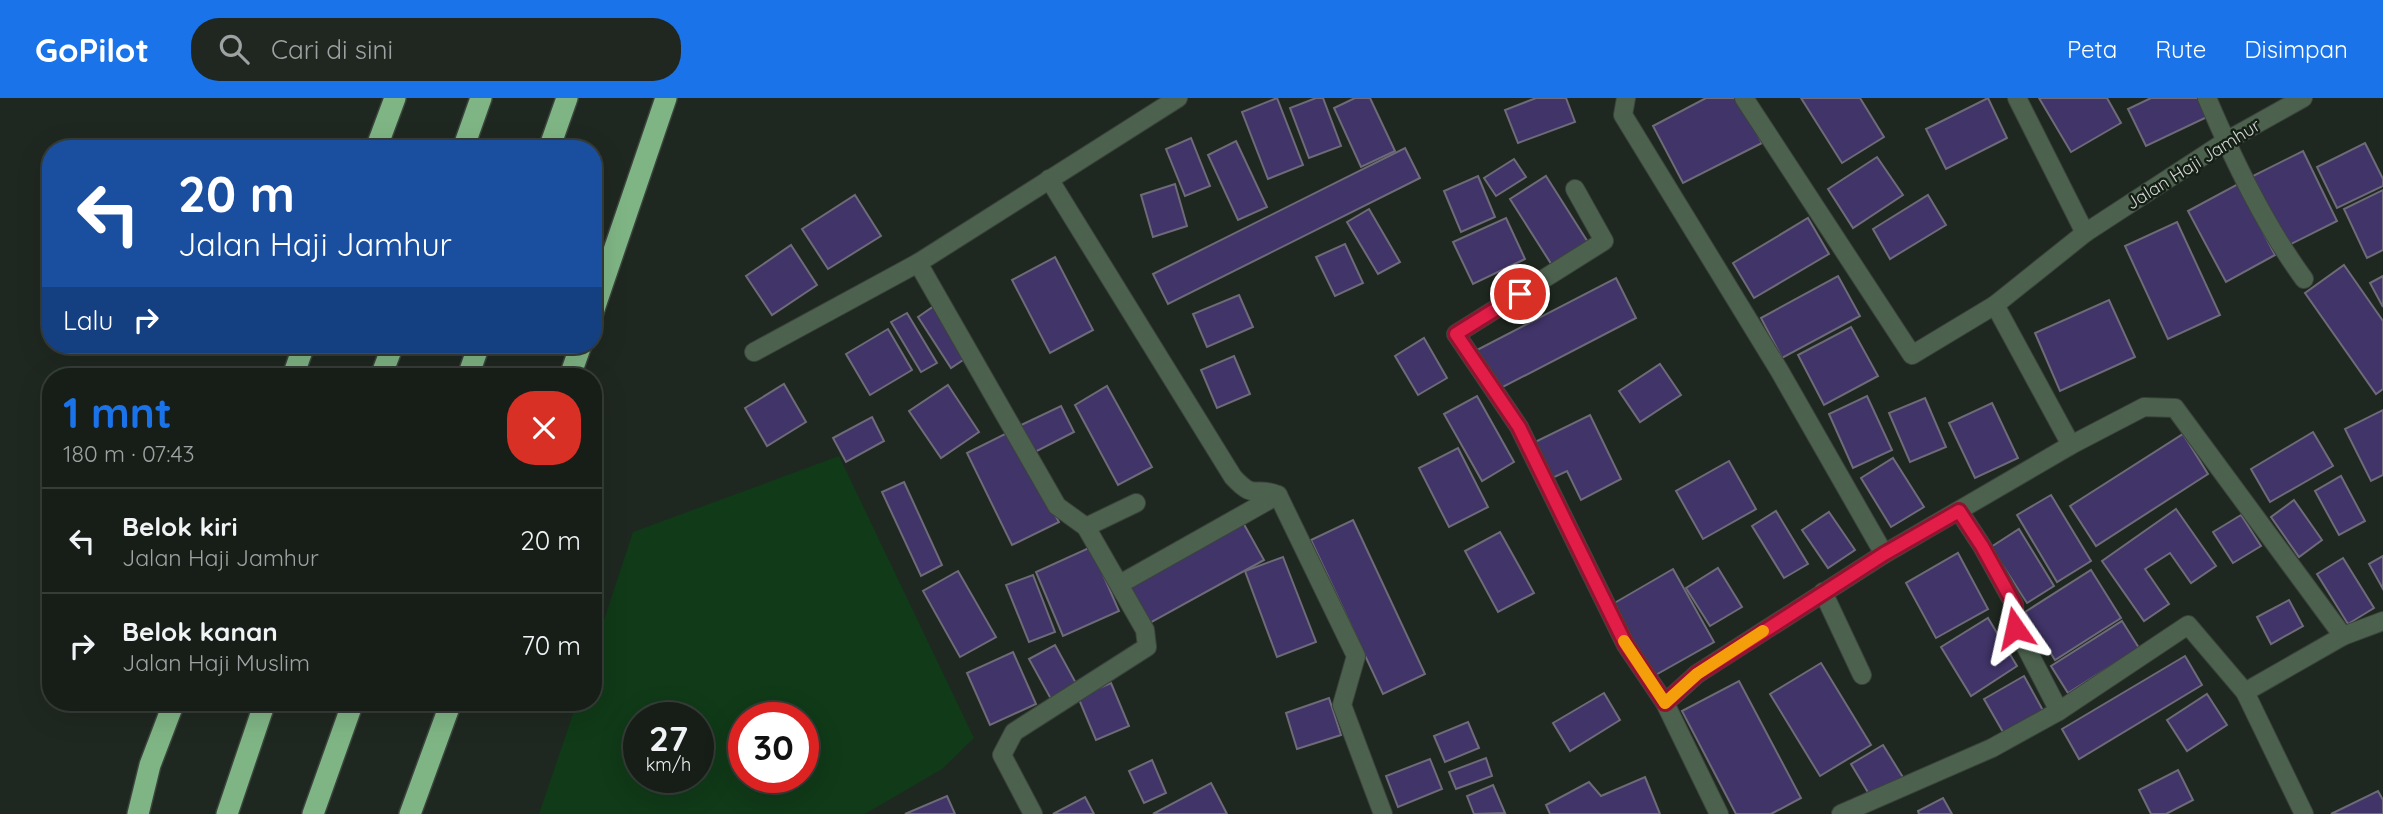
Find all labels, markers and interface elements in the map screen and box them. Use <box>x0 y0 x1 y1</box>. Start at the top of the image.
search box <box>191 18 681 81</box>
text: GoPilot <box>35 29 149 70</box>
icon: search <box>215 30 253 68</box>
text: Cari di sini <box>271 33 393 66</box>
text: Peta <box>2067 34 2117 64</box>
text: Rute <box>2155 34 2206 64</box>
text: Disimpan <box>2244 34 2348 64</box>
street label: Jalan Haji Jamhur <box>2122 113 2264 215</box>
text: 20 m <box>178 163 295 224</box>
icon: left <box>63 168 154 259</box>
text: Jalan Haji Jamhur <box>178 224 452 264</box>
pin <box>1490 264 1550 324</box>
icon: arrive <box>1501 275 1539 313</box>
icon: right <box>127 301 165 339</box>
text: Lalu <box>63 304 113 337</box>
text: 1 mnt <box>63 386 172 439</box>
button: close <box>507 391 581 465</box>
text: 180 m · 07:43 <box>63 439 195 468</box>
text: Belok kiri <box>122 510 238 543</box>
icon: left <box>63 522 101 560</box>
text: 20 m <box>520 524 581 557</box>
text: Jalan Haji Jamhur <box>122 543 319 572</box>
position arrow <box>1978 591 2052 665</box>
text: Belok kanan <box>122 615 278 648</box>
icon: right <box>63 627 101 665</box>
text: 70 m <box>521 629 581 662</box>
text: Jalan Haji Muslim <box>122 648 310 677</box>
speed limit sign: 30 <box>728 702 819 793</box>
text: 27 <box>649 716 688 760</box>
text: km/h <box>646 753 691 776</box>

